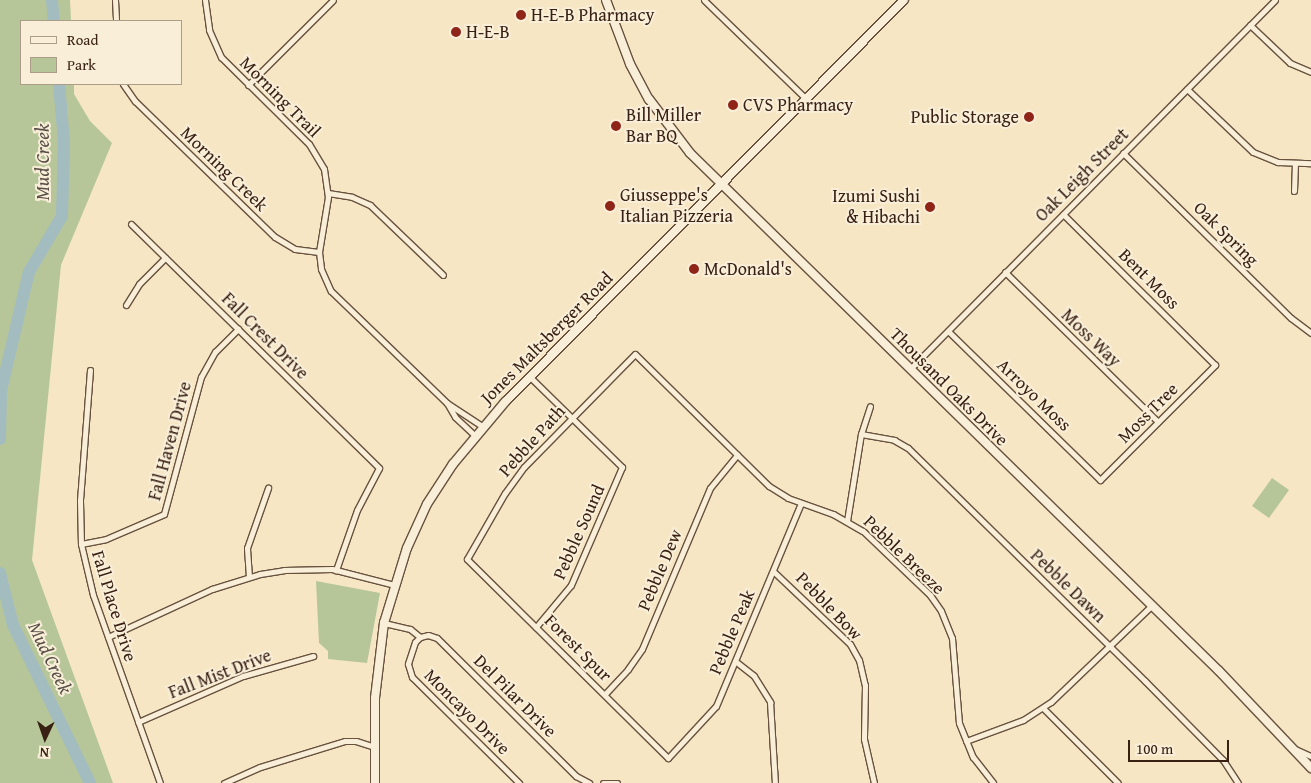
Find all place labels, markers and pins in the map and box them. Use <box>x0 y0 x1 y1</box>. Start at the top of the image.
place label: H-E-B Pharmacy <box>531 4 654 26</box>
marker: H-E-B Pharmacy <box>515 9 527 21</box>
place label: H-E-B <box>466 21 510 43</box>
marker: H-E-B <box>450 26 462 38</box>
place label: CVS Pharmacy <box>743 94 853 116</box>
marker: CVS Pharmacy <box>727 99 739 111</box>
place label: Bill Miller Bar BQ <box>626 105 701 148</box>
place label: Public Storage <box>911 106 1019 128</box>
marker: Public Storage <box>1023 111 1035 123</box>
marker: Bill Miller Bar BQ <box>610 120 622 132</box>
place label: Giusseppe's Italian Pizzeria <box>620 185 733 228</box>
place label: Izumi Sushi & Hibachi <box>832 186 920 228</box>
marker: Giusseppe's Italian Pizzeria <box>604 200 616 212</box>
marker: Izumi Sushi & Hibachi <box>924 201 936 213</box>
place label: McDonald's <box>704 258 792 280</box>
marker: McDonald's <box>688 263 700 275</box>

